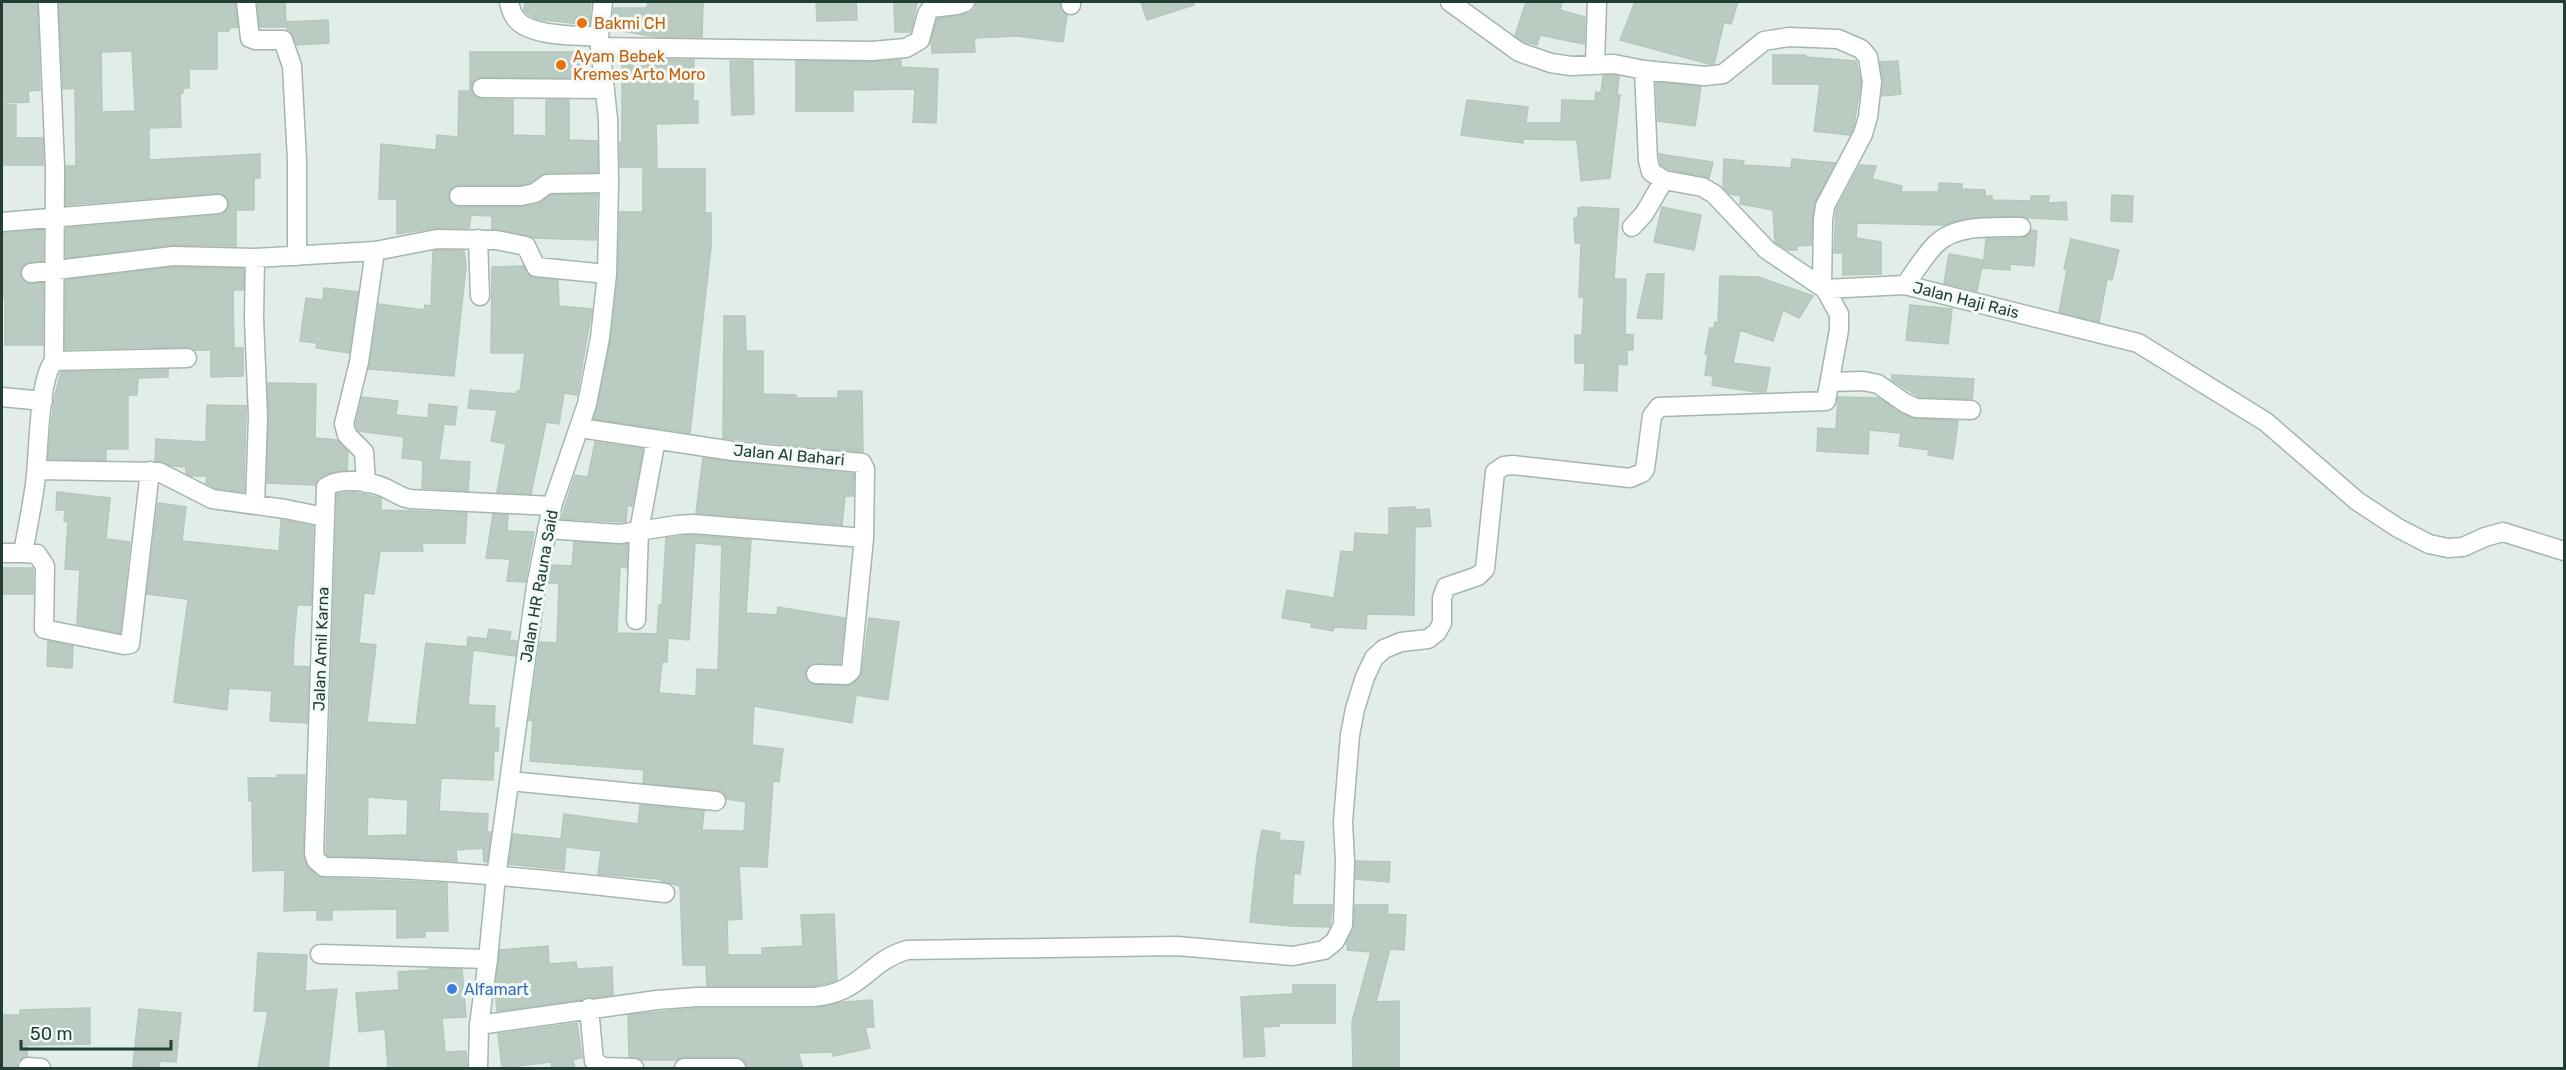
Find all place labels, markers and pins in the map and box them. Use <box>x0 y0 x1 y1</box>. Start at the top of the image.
place label: Bakmi CH <box>594 14 666 33</box>
marker: Bakmi CH <box>575 16 589 30</box>
place label: Ayam Bebek Kremes Arto Moro <box>573 47 706 84</box>
marker: Ayam Bebek Kremes Arto Moro <box>554 58 568 72</box>
place label: Alfamart <box>464 980 529 999</box>
marker: Alfamart <box>445 982 459 996</box>

